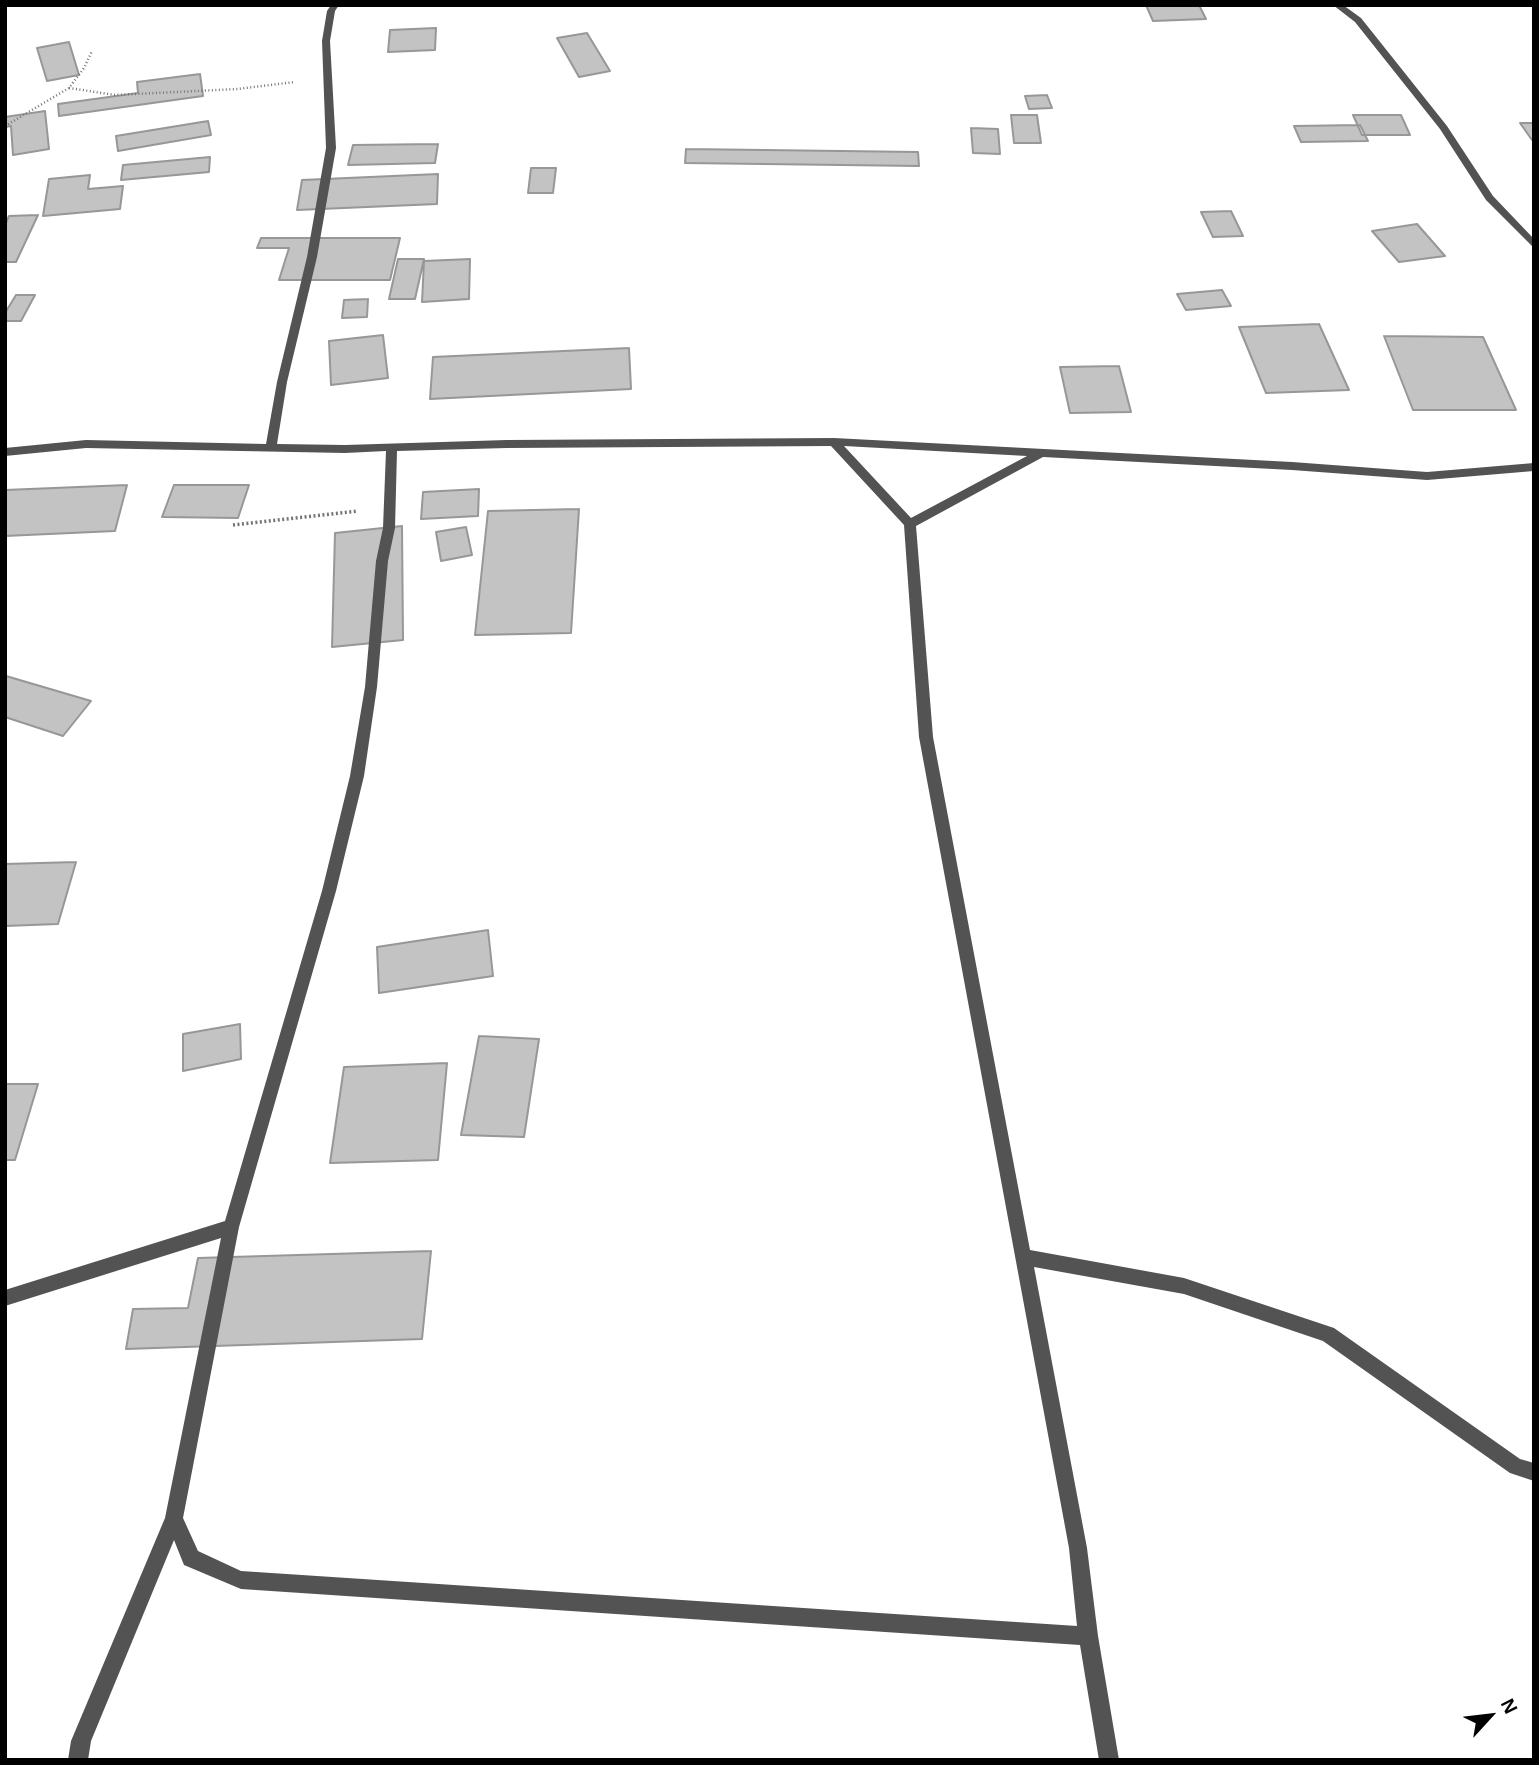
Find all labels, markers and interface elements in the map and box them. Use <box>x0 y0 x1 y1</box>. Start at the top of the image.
north arrow <box>1455 1681 1525 1751</box>
text: N <box>1497 1695 1522 1717</box>

